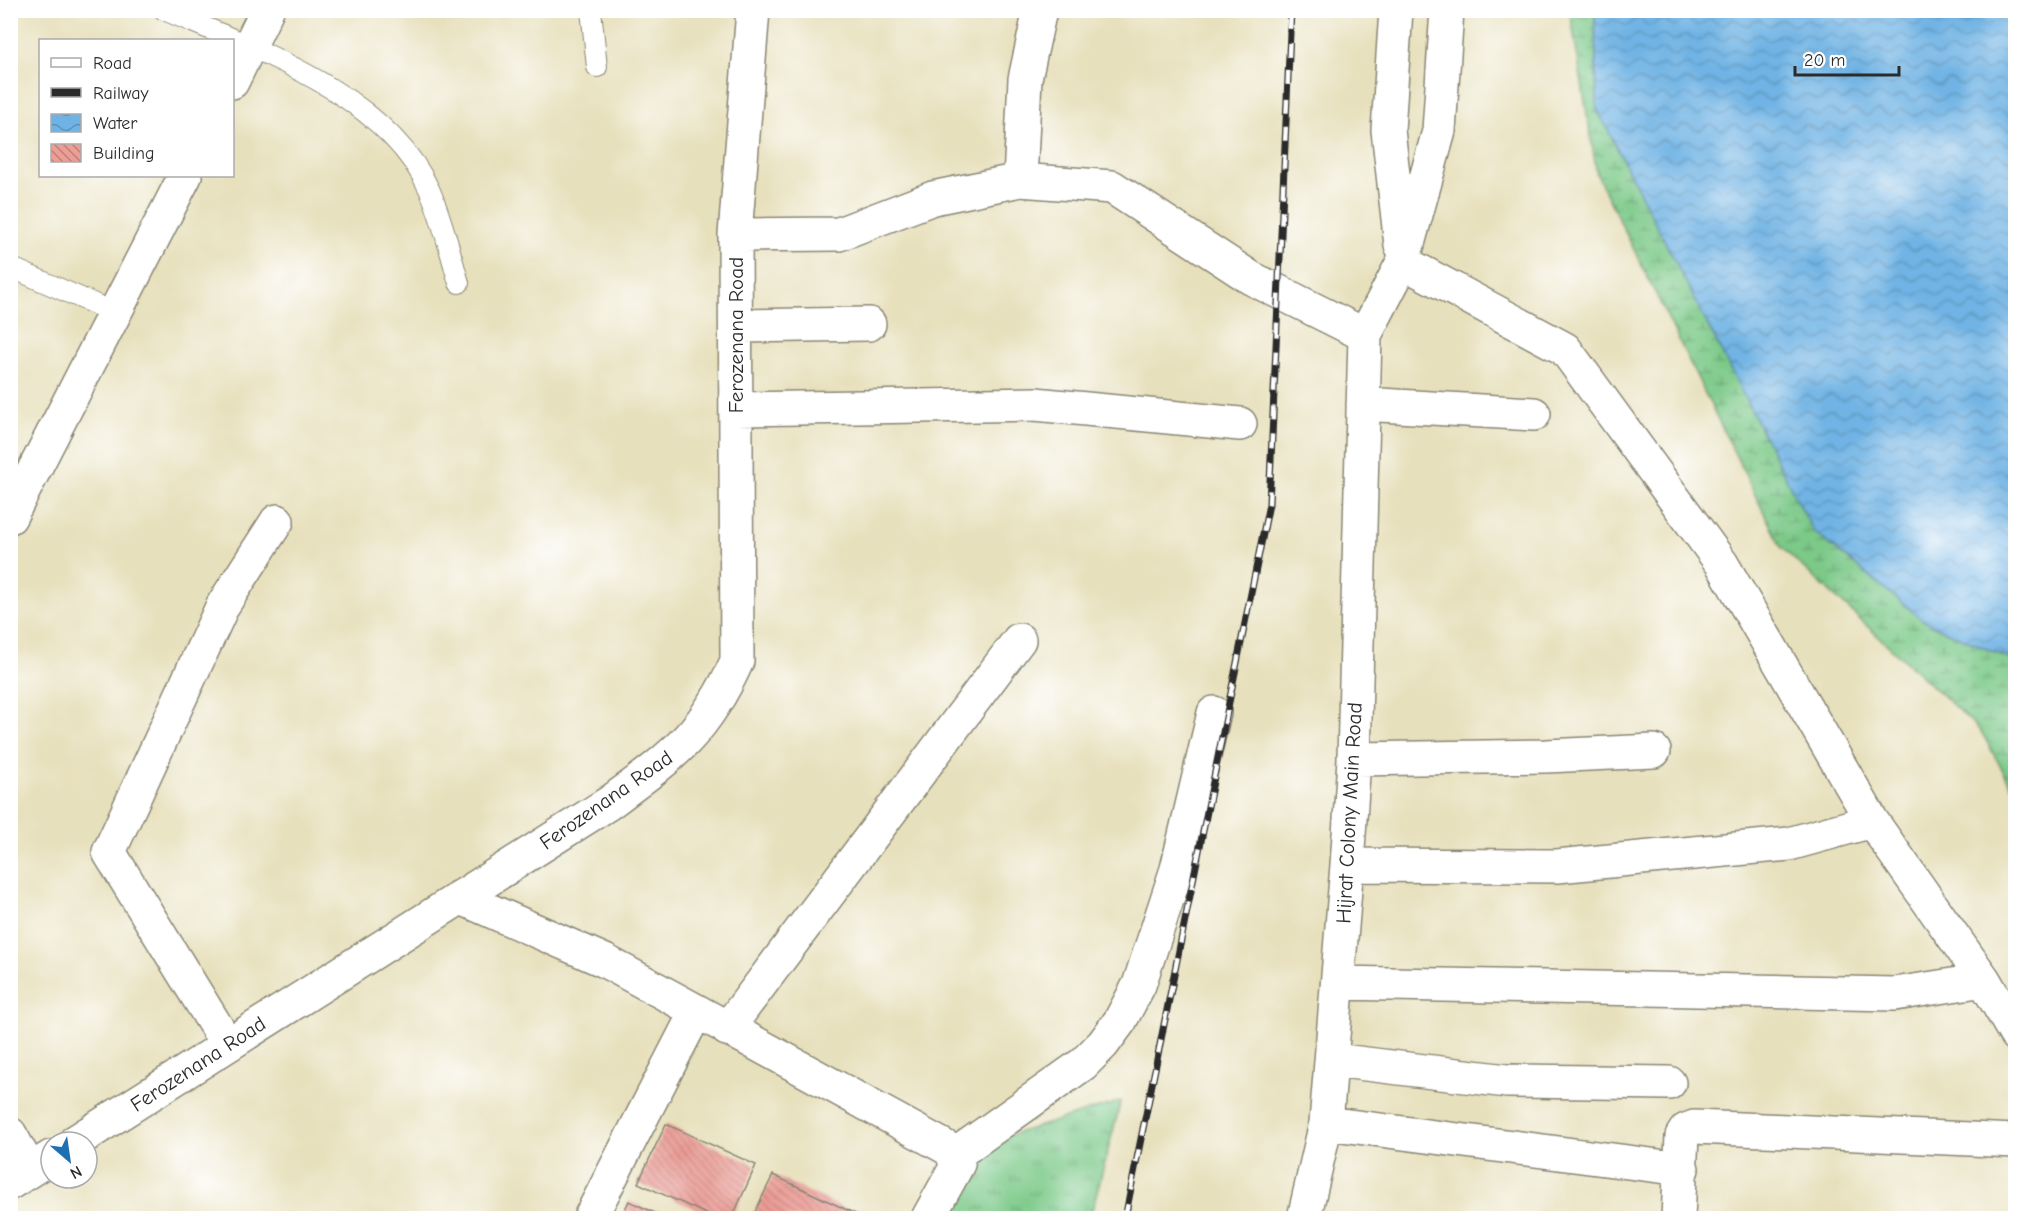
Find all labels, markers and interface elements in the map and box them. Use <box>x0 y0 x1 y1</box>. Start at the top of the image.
legend <box>39 39 234 177</box>
scale bar <box>1795 39 1898 77</box>
text: 20 m <box>1804 50 1845 71</box>
text: Road <box>93 53 132 74</box>
text: Railway <box>93 83 150 104</box>
text: Water <box>93 113 138 134</box>
text: Building <box>93 143 155 164</box>
street label: Ferozenana Road <box>724 257 748 413</box>
street label: Hijrat Colony Main Road <box>1331 702 1367 924</box>
street label: Ferozenana Road <box>535 745 677 855</box>
street label: Ferozenana Road <box>126 1011 270 1117</box>
north arrow <box>39 1130 99 1190</box>
text: N <box>67 1162 85 1183</box>

